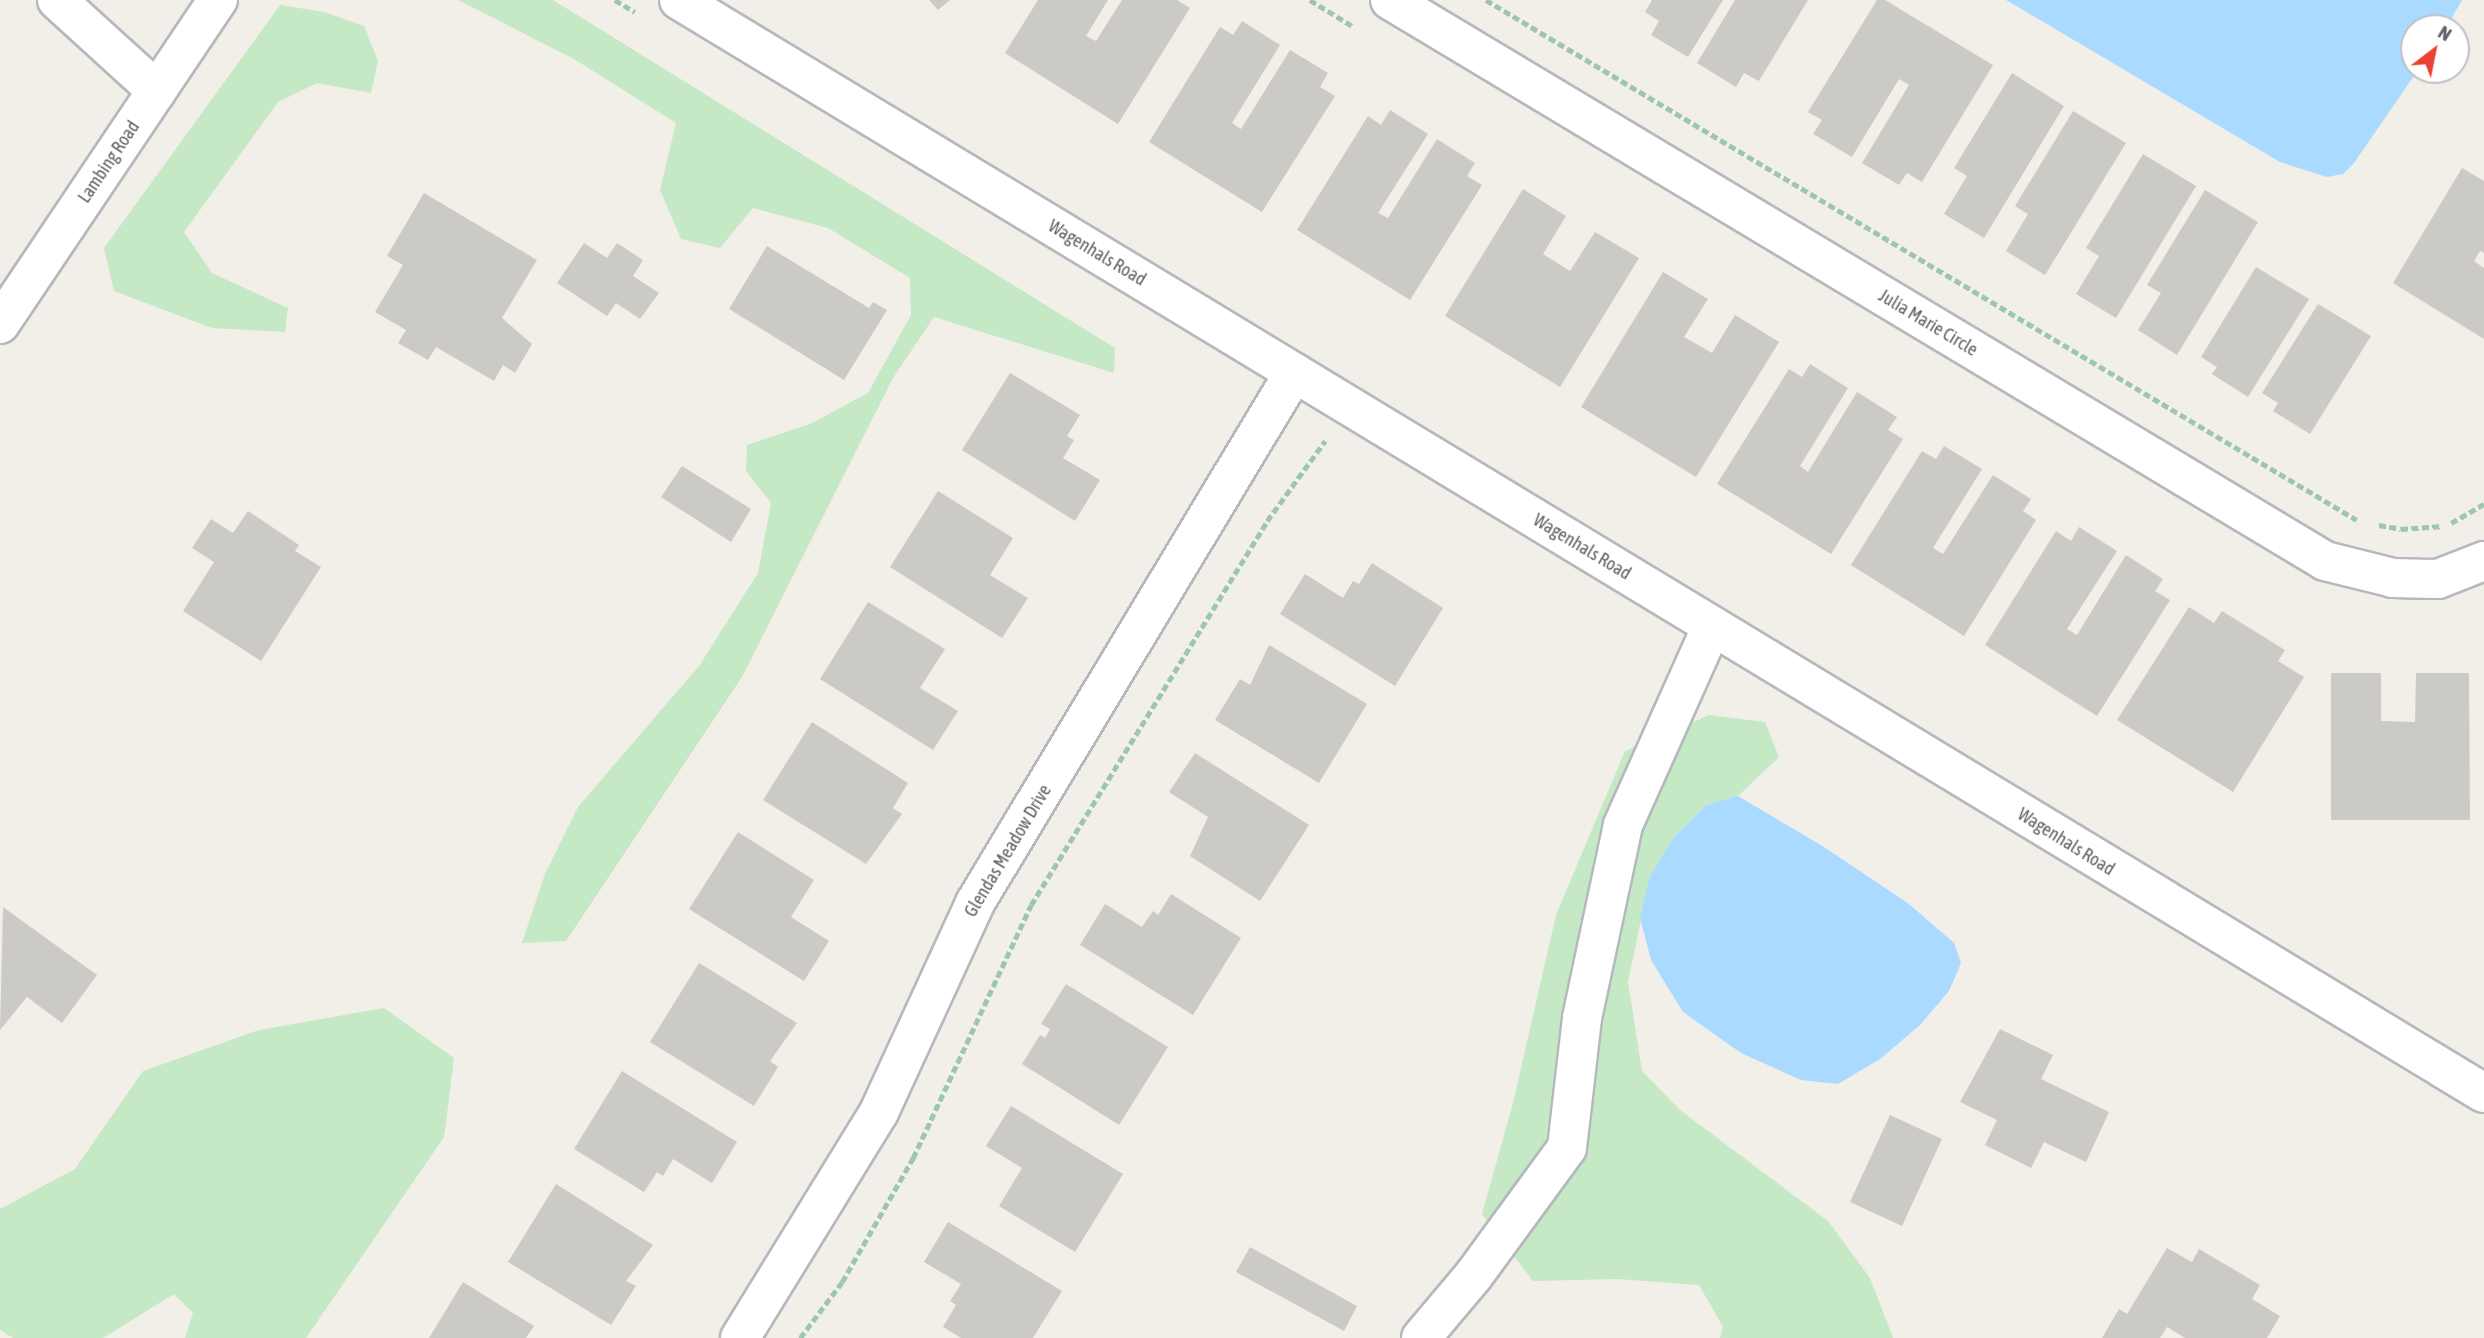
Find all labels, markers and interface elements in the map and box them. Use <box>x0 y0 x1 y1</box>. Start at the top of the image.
north arrow <box>2400 14 2470 84</box>
text: N <box>2434 21 2456 45</box>
street label: Lambing Road <box>74 117 144 207</box>
street label: Wagenhals Road <box>1044 215 1150 291</box>
street label: Julia Marie Circle <box>1875 285 1981 361</box>
street label: Wagenhals Road <box>1529 509 1635 585</box>
street label: Glendas Meadow Drive <box>960 781 1056 921</box>
street label: Wagenhals Road <box>2014 804 2118 880</box>

